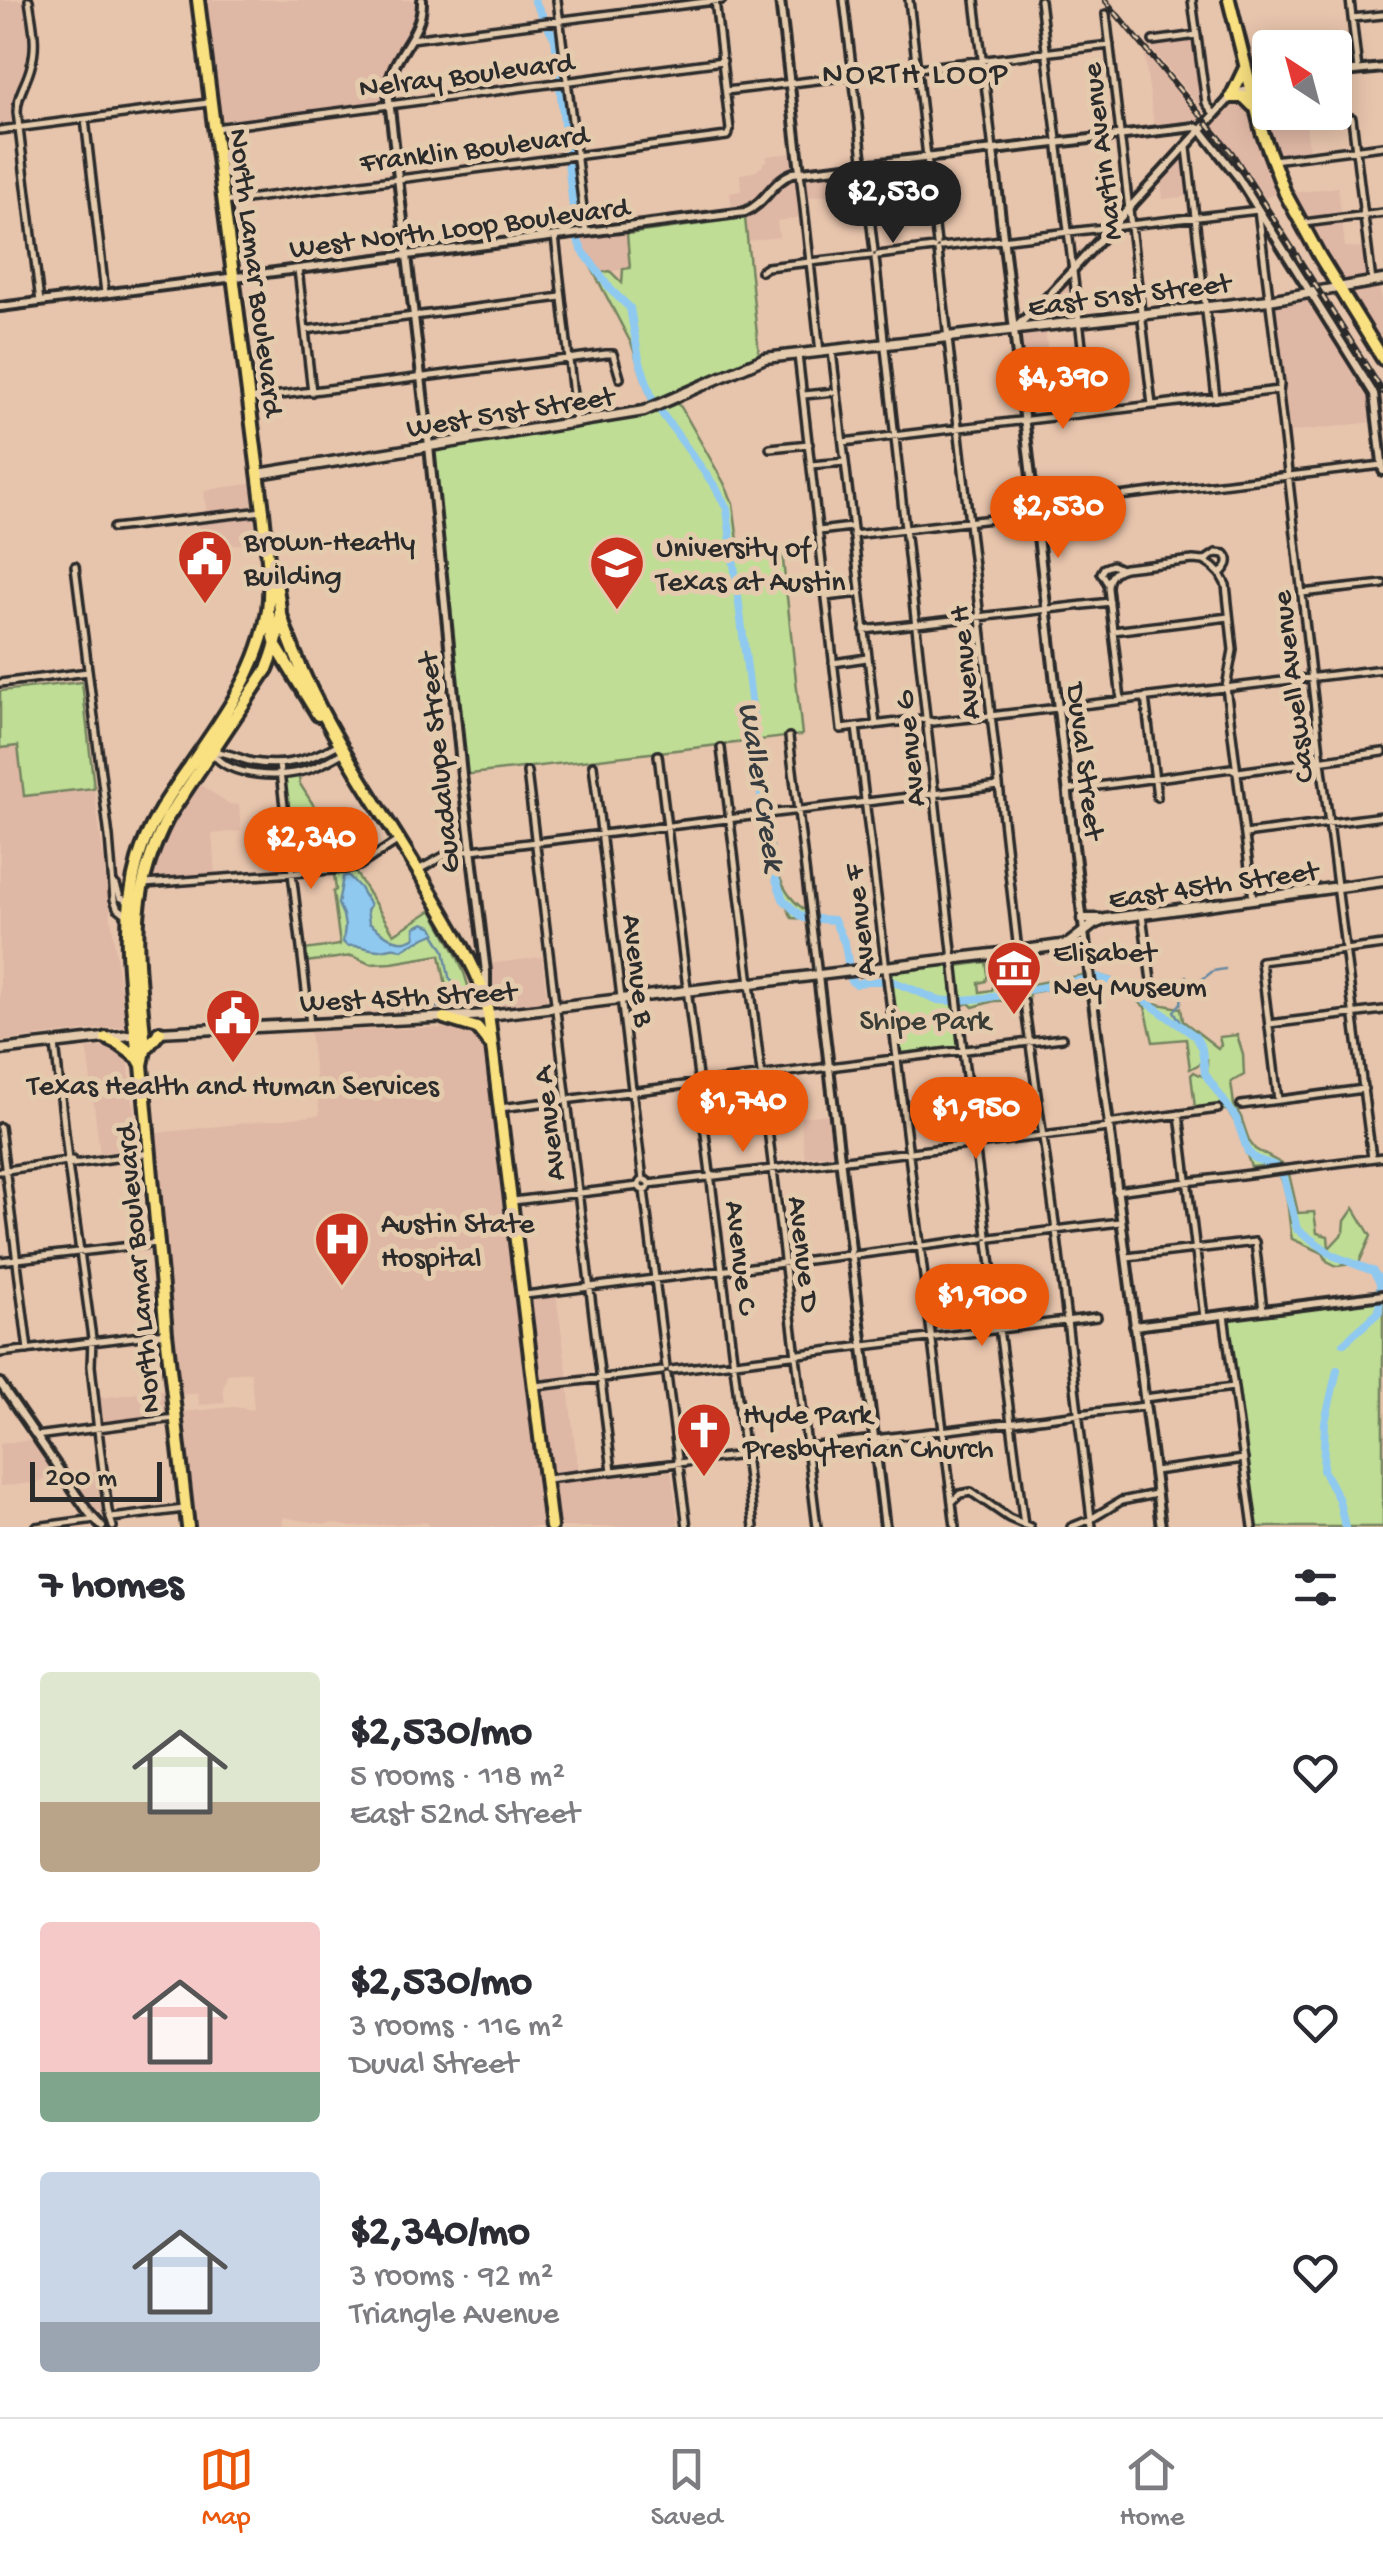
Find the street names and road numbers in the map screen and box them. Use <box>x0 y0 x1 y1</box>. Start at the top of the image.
street label: Nelray Boulevard <box>357 47 578 108</box>
street label: Martin Avenue <box>1076 60 1133 242</box>
street label: Franklin Boulevard <box>357 120 593 183</box>
street label: North Lamar Boulevard <box>219 127 289 421</box>
street label: West North Loop Boulevard <box>288 192 634 269</box>
street label: East 51st Street <box>1026 267 1236 327</box>
street label: West 51st Street <box>404 380 620 448</box>
street label: Caswell Avenue <box>1266 588 1325 784</box>
street label: Avenue H <box>944 603 991 721</box>
street label: Guadalupe Street <box>412 648 470 875</box>
street label: Duval Street <box>1055 679 1110 844</box>
street label: Avenue G <box>889 688 936 808</box>
street label: East 45th Street <box>1107 855 1323 919</box>
street label: Avenue F <box>838 861 887 979</box>
street label: Avenue B <box>611 912 660 1029</box>
street label: West 45th Street <box>299 976 520 1023</box>
street label: Avenue A <box>527 1063 576 1183</box>
street label: North Lamar Boulevard <box>110 1120 171 1414</box>
street label: Avenue D <box>777 1194 826 1315</box>
street label: Avenue C <box>714 1199 763 1318</box>

